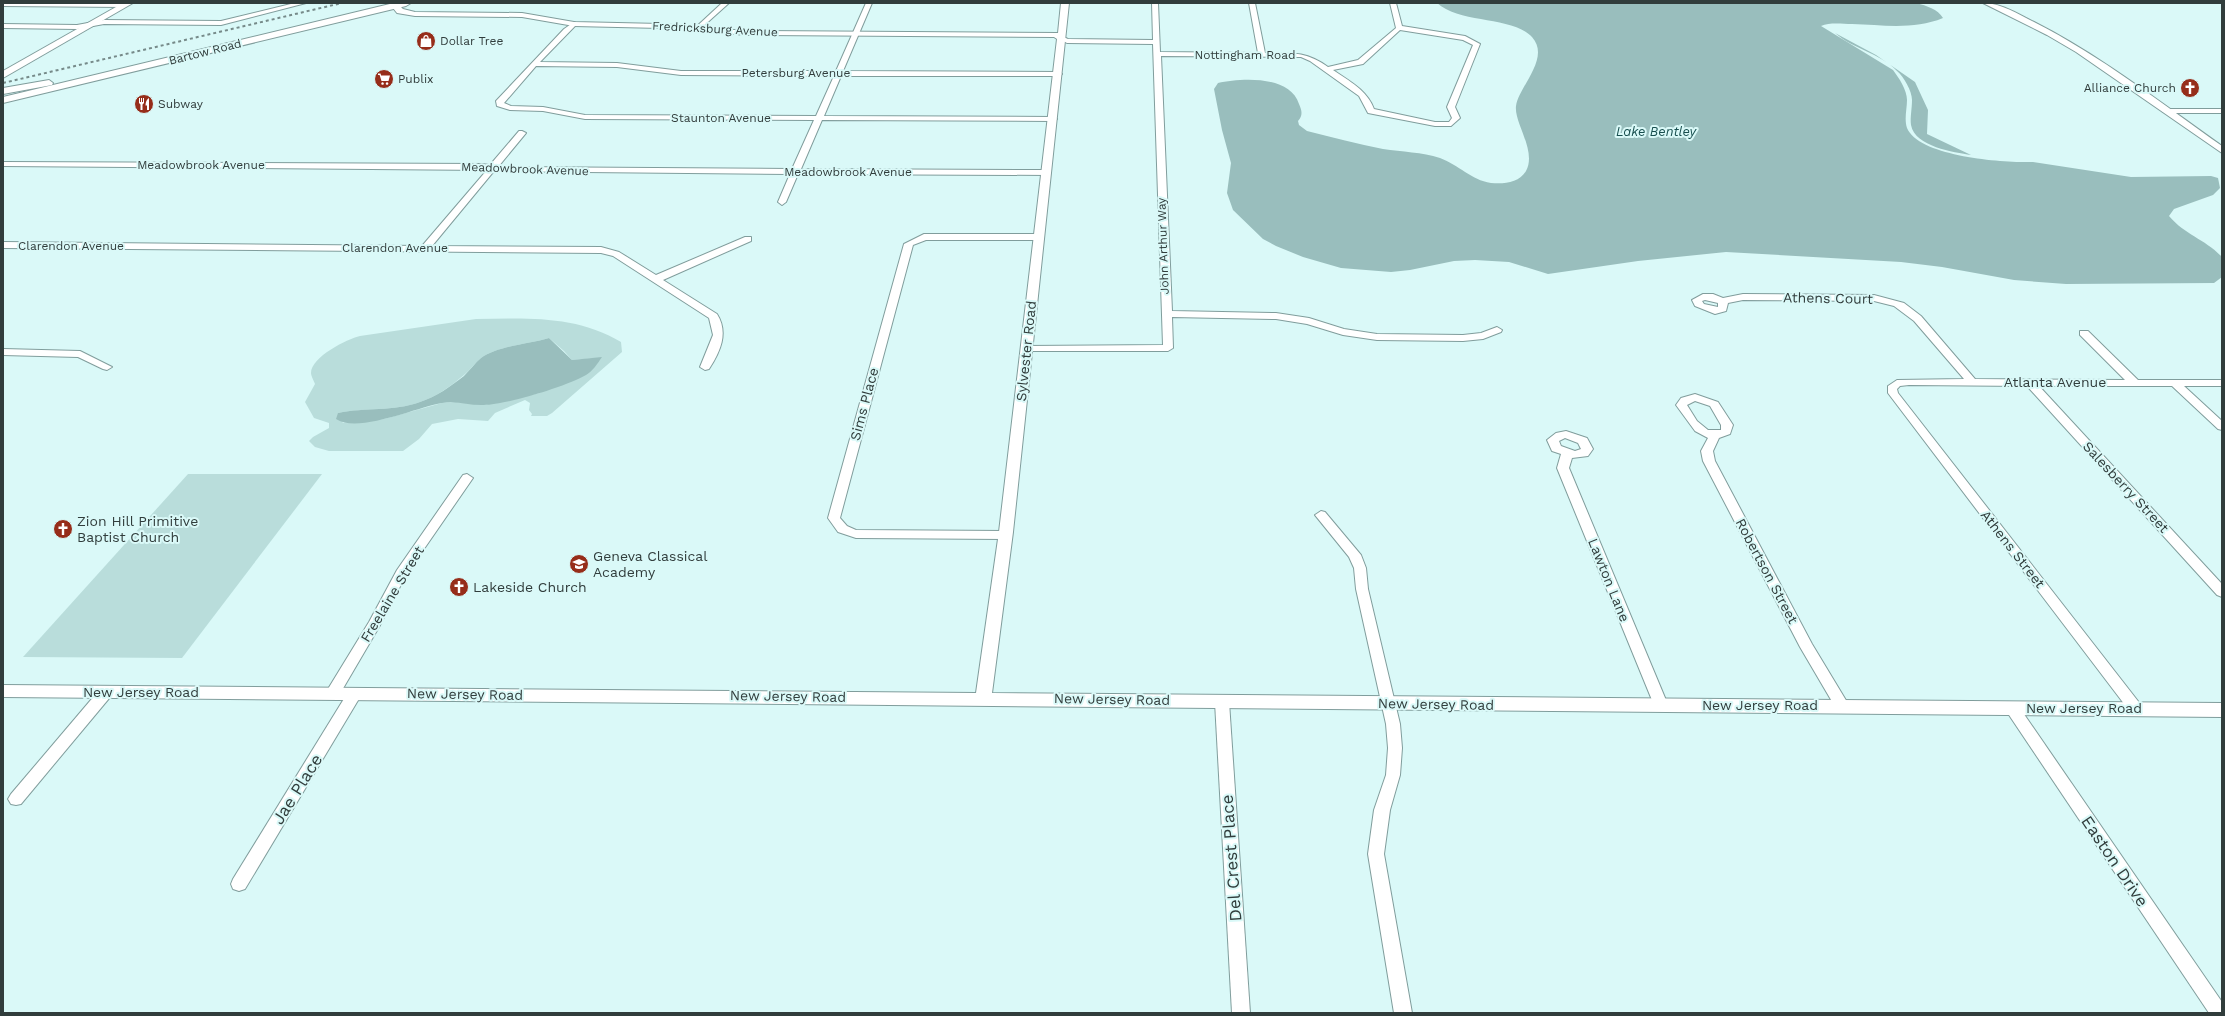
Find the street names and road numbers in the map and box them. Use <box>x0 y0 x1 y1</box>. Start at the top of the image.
street label: Fredricksburg Avenue <box>652 19 778 39</box>
street label: Bartow Road <box>167 36 243 68</box>
street label: Nottingham Road <box>1194 48 1296 62</box>
street label: Petersburg Avenue <box>742 66 850 80</box>
street label: Staunton Avenue <box>671 111 771 125</box>
street label: Meadowbrook Avenue <box>137 158 265 172</box>
street label: Meadowbrook Avenue <box>461 160 589 178</box>
street label: Meadowbrook Avenue <box>784 165 912 179</box>
street label: John Arthur Way <box>1154 197 1172 295</box>
street label: Clarendon Avenue <box>18 239 124 253</box>
street label: Clarendon Avenue <box>342 241 448 255</box>
street label: Athens Court <box>1783 289 1873 307</box>
street label: Sylvester Road <box>1013 300 1039 402</box>
street label: Sims Place <box>847 366 881 442</box>
street label: Atlanta Avenue <box>2004 374 2106 390</box>
street label: Salesberry Street <box>2080 438 2172 536</box>
street label: Athens Street <box>1978 507 2048 591</box>
street label: Robertson Street <box>1733 516 1802 626</box>
street label: Lawton Lane <box>1585 536 1633 624</box>
street label: Freelaine Street <box>357 543 427 645</box>
street label: New Jersey Road <box>83 684 199 700</box>
street label: New Jersey Road <box>407 685 523 703</box>
street label: New Jersey Road <box>730 687 846 705</box>
street label: New Jersey Road <box>1054 690 1170 708</box>
street label: New Jersey Road <box>1378 695 1494 713</box>
street label: New Jersey Road <box>1702 697 1818 713</box>
street label: New Jersey Road <box>2026 700 2142 716</box>
street label: Jae Place <box>268 750 326 828</box>
street label: Del Crest Place <box>1217 794 1245 922</box>
street label: Easton Drive <box>2077 812 2153 910</box>

